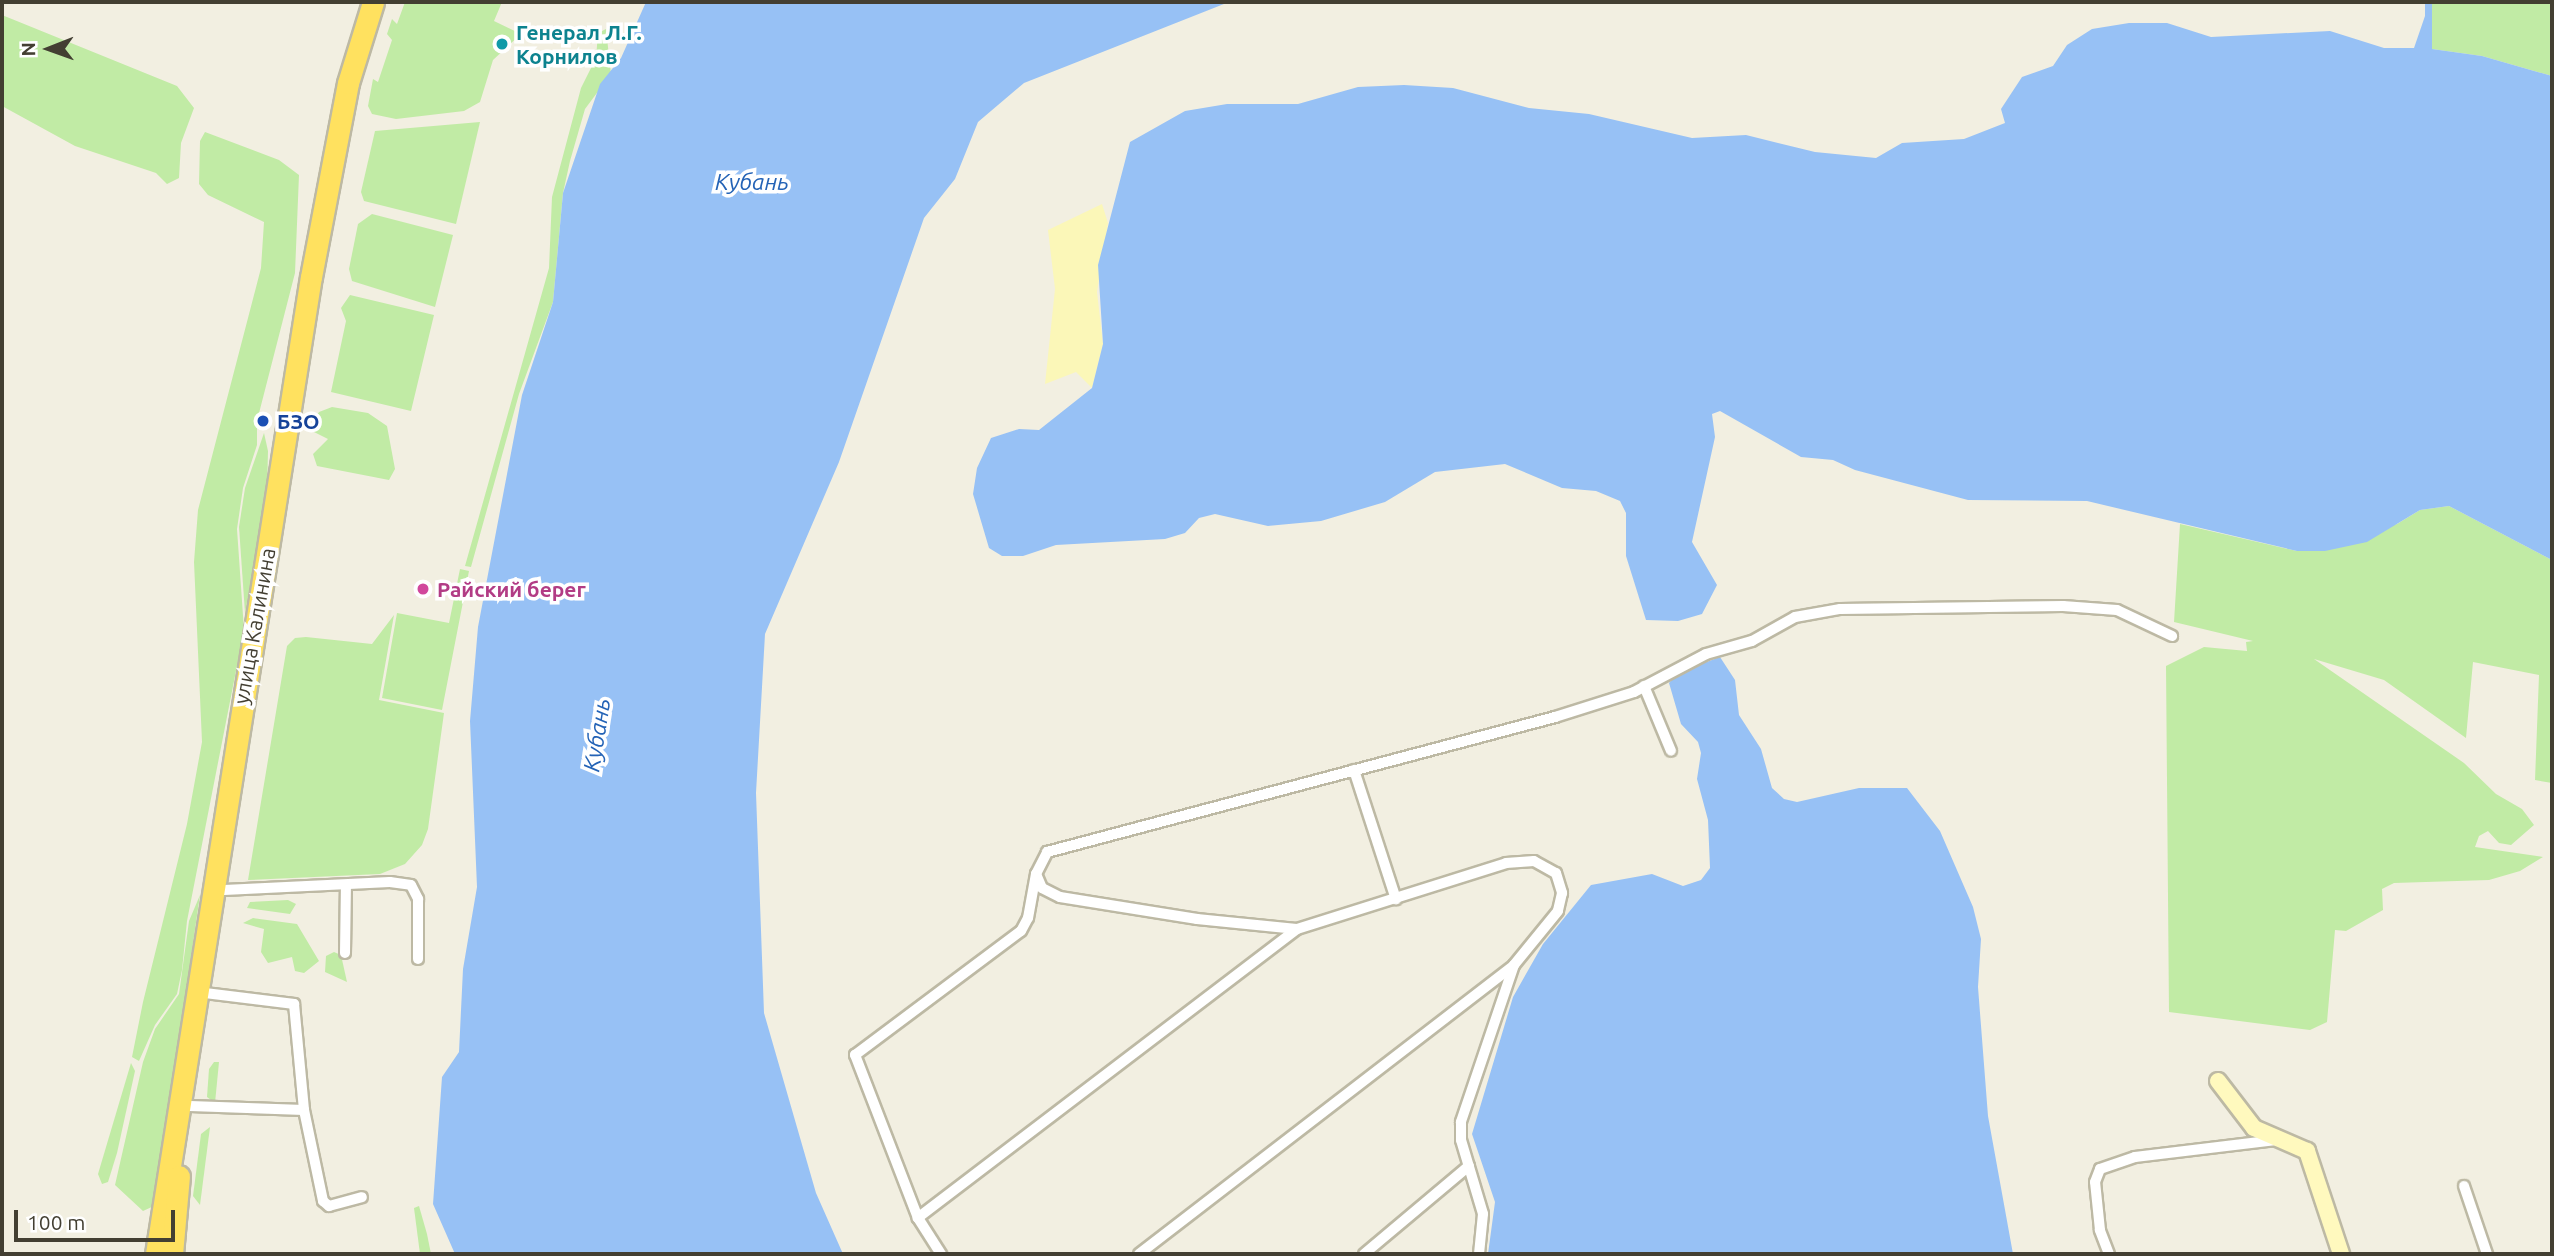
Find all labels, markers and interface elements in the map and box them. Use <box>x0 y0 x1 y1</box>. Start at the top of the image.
north arrow <box>14 14 84 84</box>
place label: Генерал Л.Г. Корнилов <box>516 19 642 69</box>
marker: Генерал Л.Г. Корнилов <box>494 36 510 52</box>
text: N <box>17 42 39 57</box>
water label: Кубань <box>715 168 789 196</box>
place label: БЗО <box>277 408 320 434</box>
marker: БЗО <box>255 413 271 429</box>
street label: улица Калинина <box>228 546 280 706</box>
place label: Райский берег <box>437 576 586 602</box>
marker: Райский берег <box>415 581 431 597</box>
water label: Кубань <box>578 696 616 774</box>
scale bar <box>18 1196 178 1240</box>
text: 100 m <box>27 1210 85 1234</box>

